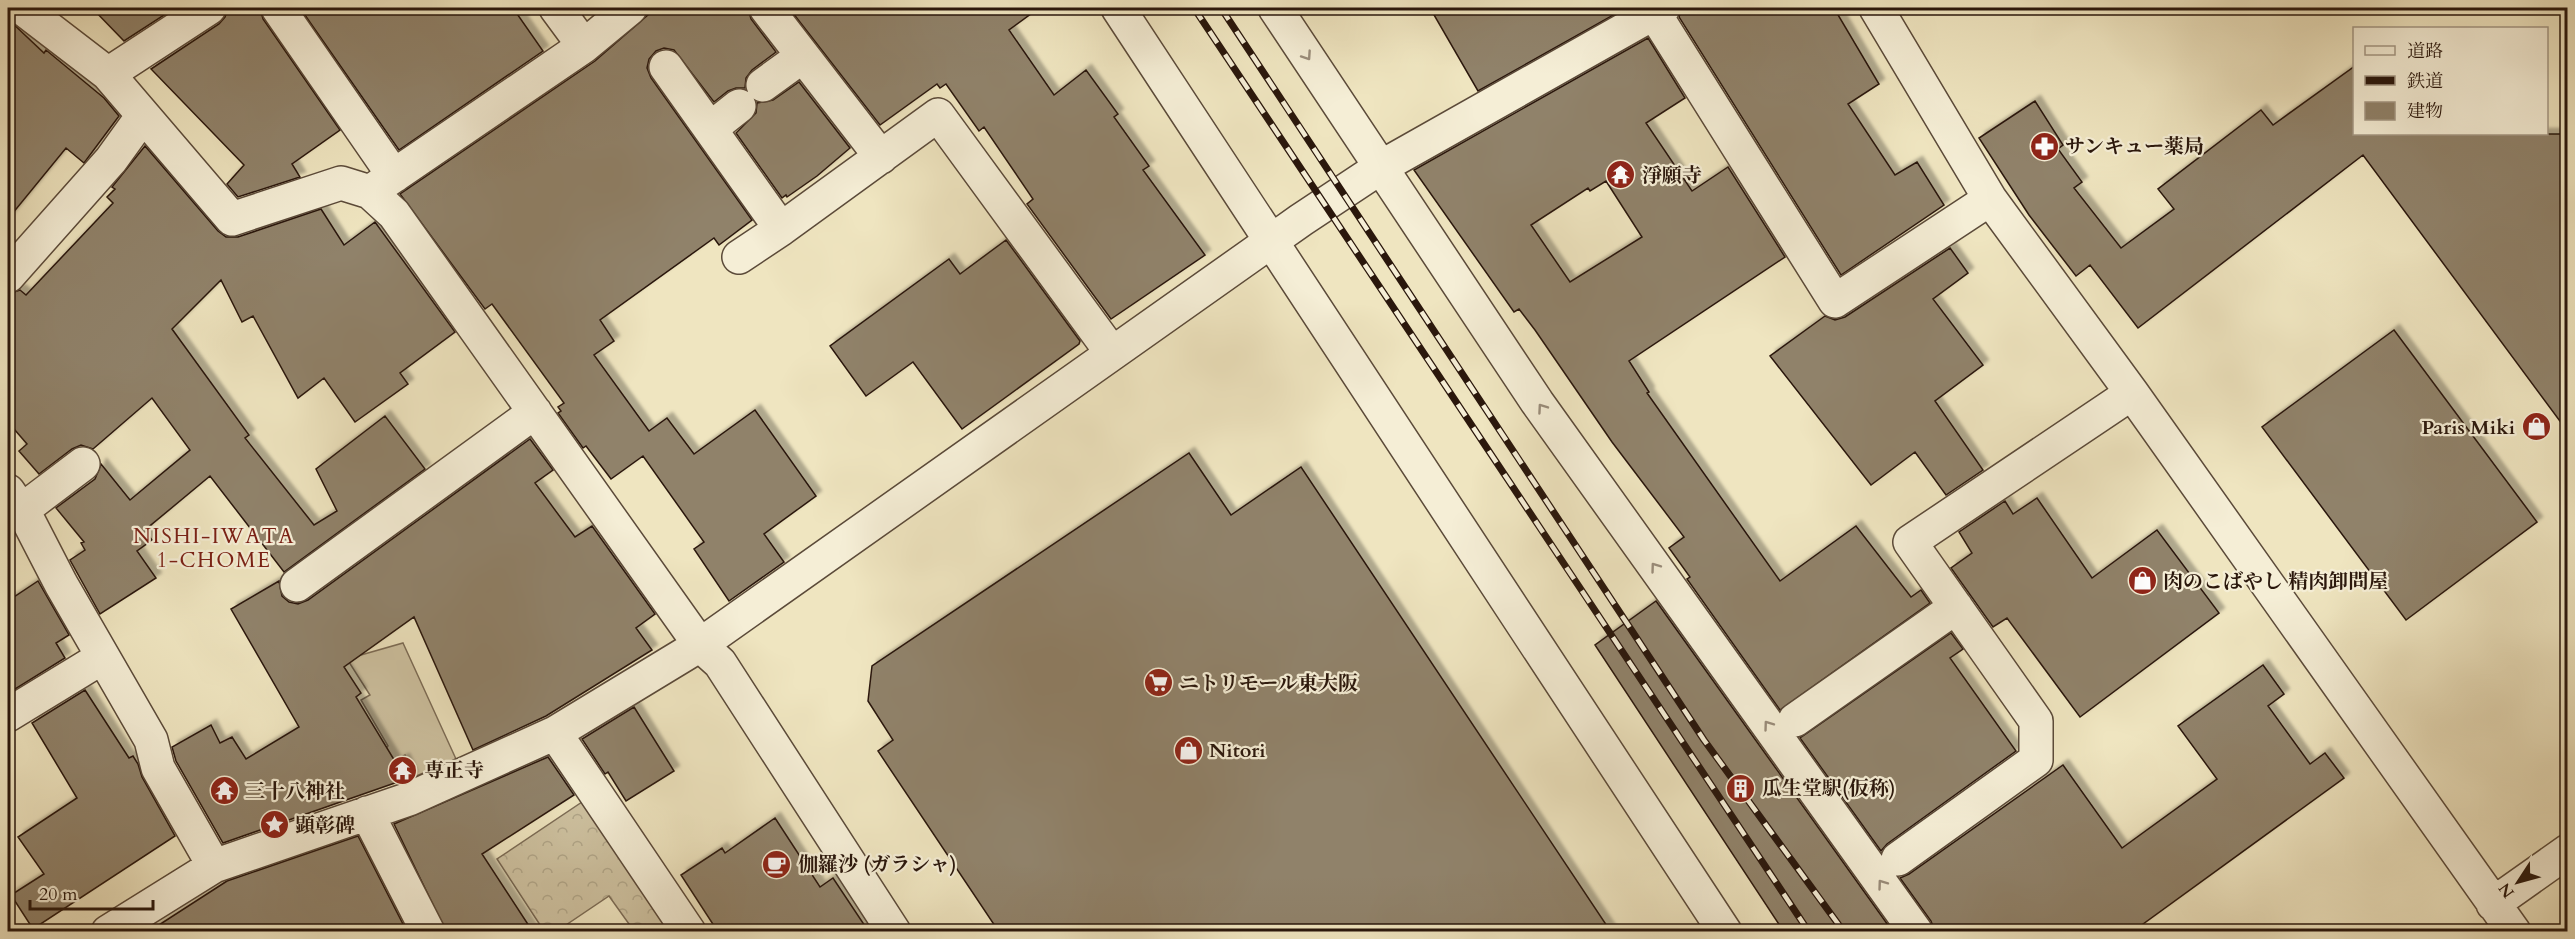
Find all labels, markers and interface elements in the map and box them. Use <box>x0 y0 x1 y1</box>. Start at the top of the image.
legend <box>2353 27 2548 135</box>
text: 道路 <box>2407 39 2443 64</box>
one-way arrow <box>1300 49 1311 60</box>
text: 鉄道 <box>2407 69 2443 94</box>
text: 建物 <box>2407 99 2443 124</box>
pharmacy icon: サンキュー薬局 <box>2028 130 2060 162</box>
place label: サンキュー薬局 <box>2065 133 2204 160</box>
temple icon: 淨願寺 <box>1605 159 1637 191</box>
place label: 淨願寺 <box>1642 162 1702 189</box>
one-way arrow <box>1538 404 1549 415</box>
shop icon: Paris Miki <box>2520 411 2552 443</box>
place label: Paris Miki <box>2422 414 2515 441</box>
district label: NISHI-IWATA 1-CHOME <box>133 522 295 575</box>
one-way arrow <box>1651 562 1662 573</box>
shop icon: 肉のこばやし 精肉卸問屋 <box>2126 565 2158 597</box>
place label: 肉のこばやし 精肉卸問屋 <box>2163 568 2388 595</box>
supermarket icon: ニトリモール東大阪 <box>1142 667 1174 699</box>
place label: ニトリモール東大阪 <box>1179 670 1358 697</box>
one-way arrow <box>1764 721 1775 732</box>
shop icon: Nitori <box>1172 734 1204 766</box>
place label: Nitori <box>1209 737 1266 764</box>
temple icon: 専正寺 <box>387 754 419 786</box>
place label: 専正寺 <box>424 757 484 784</box>
building icon: 瓜生堂駅(仮称) <box>1725 772 1757 804</box>
temple icon: 三十八神社 <box>208 775 240 807</box>
place label: 瓜生堂駅(仮称) <box>1762 775 1896 802</box>
place label: 三十八神社 <box>245 778 345 805</box>
place icon: 顕彰碑 <box>258 809 290 841</box>
place label: 顕彰碑 <box>295 812 355 839</box>
cafe icon: 伽羅沙 (ガラシャ) <box>761 848 793 880</box>
place label: 伽羅沙 (ガラシャ) <box>798 851 957 878</box>
north arrow <box>2488 852 2548 912</box>
scale bar <box>30 873 153 911</box>
text: N <box>2494 878 2520 902</box>
one-way arrow <box>1878 879 1889 890</box>
text: 20 m <box>39 882 78 907</box>

